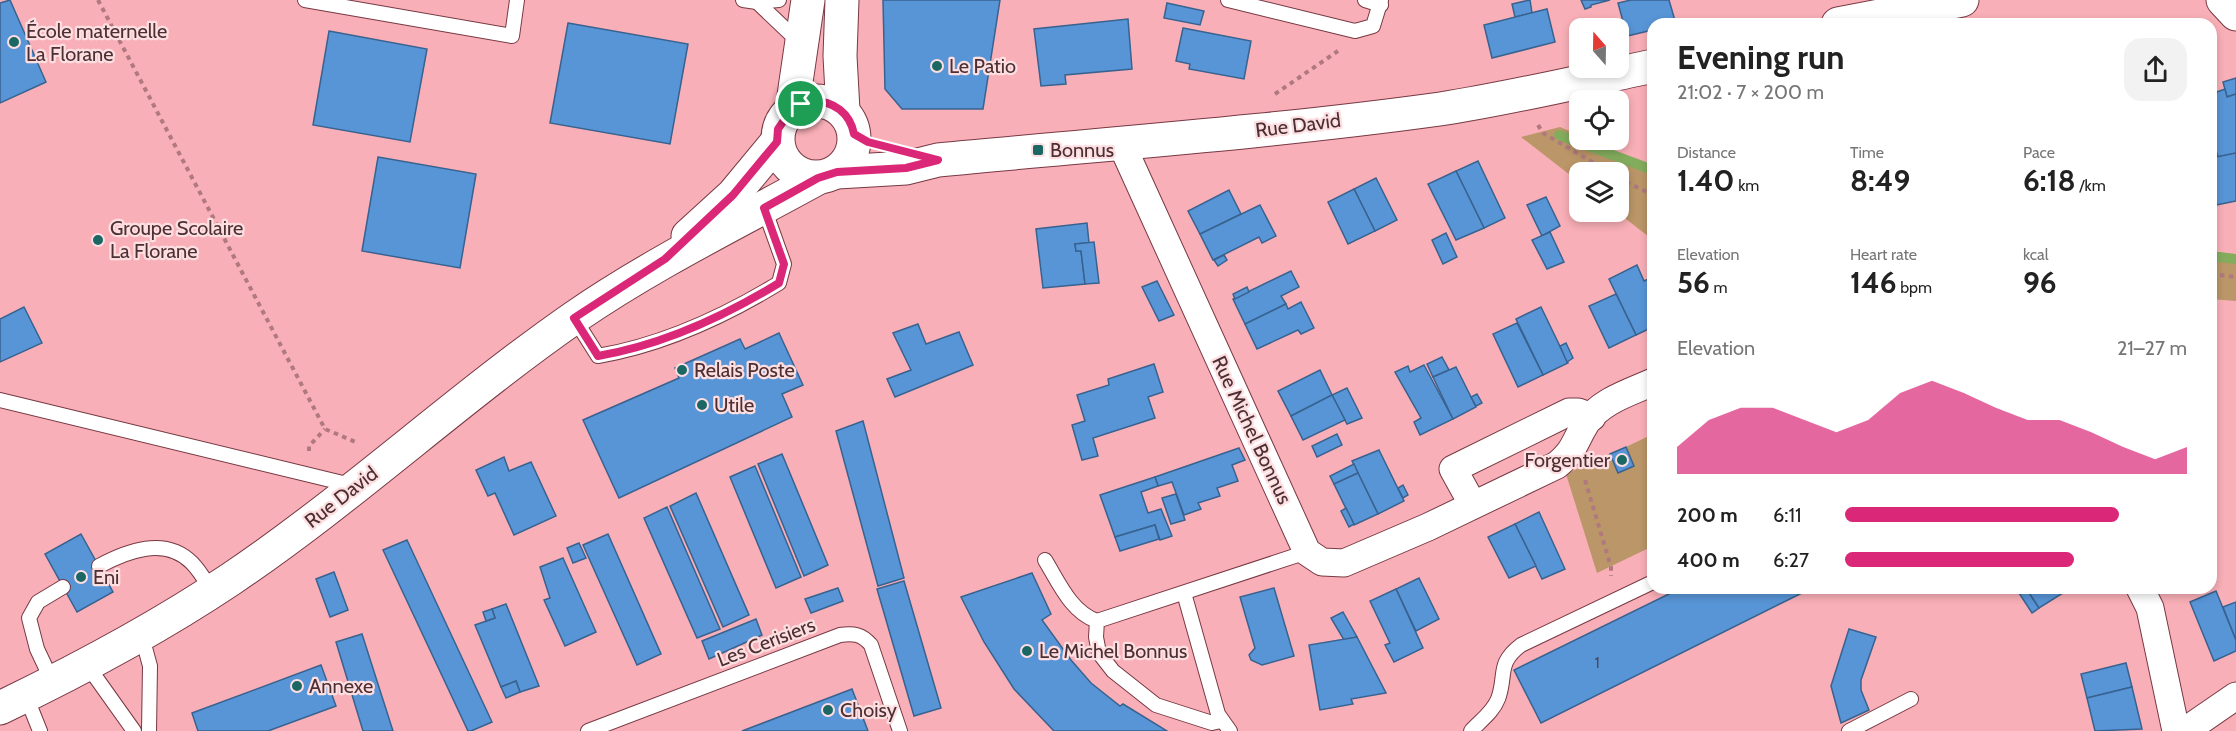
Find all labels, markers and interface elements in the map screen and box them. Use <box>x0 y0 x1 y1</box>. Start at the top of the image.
north arrow <box>1569 18 1629 78</box>
map controls <box>1569 18 1629 222</box>
place label: École maternelle La Florane <box>26 19 167 66</box>
marker: École maternelle La Florane <box>7 35 21 49</box>
text: Evening run <box>1677 37 1844 77</box>
button: share <box>2124 38 2187 101</box>
place label: Le Patio <box>949 54 1016 78</box>
marker: Le Patio <box>930 59 944 73</box>
pin <box>775 78 826 129</box>
text: 21:02 · 7 × 200 m <box>1677 80 1824 104</box>
icon: arrive <box>784 87 817 120</box>
button: locate <box>1569 90 1629 150</box>
street label: Rue David <box>1254 108 1342 142</box>
place label: Bonnus <box>1050 138 1114 162</box>
marker: Bonnus <box>1031 143 1045 157</box>
text: Distance <box>1677 143 1736 162</box>
text: Time <box>1850 143 1884 162</box>
text: Pace <box>2023 143 2055 162</box>
button: layers <box>1569 162 1629 222</box>
text: 1.40 <box>1677 162 1735 199</box>
text: 8:49 <box>1850 162 1910 199</box>
text: 6:18 <box>2023 162 2076 199</box>
text: km <box>1735 176 1759 195</box>
text: /km <box>2076 176 2106 195</box>
place label: Groupe Scolaire La Florane <box>110 216 243 263</box>
marker: Groupe Scolaire La Florane <box>91 233 105 247</box>
text: Elevation <box>1677 245 1740 264</box>
text: Heart rate <box>1850 245 1917 264</box>
text: kcal <box>2023 245 2049 264</box>
text: 56 <box>1677 264 1710 301</box>
text: 146 <box>1850 264 1897 301</box>
text: 96 <box>2023 264 2057 301</box>
text: m <box>1710 278 1728 297</box>
text: bpm <box>1897 278 1932 297</box>
text: Elevation <box>1677 336 1755 360</box>
text: 21–27 m <box>2117 336 2187 360</box>
street label: Rue Michel Bonnus <box>1207 352 1297 508</box>
place label: Relais Poste <box>694 358 795 382</box>
marker: Relais Poste <box>675 363 689 377</box>
place label: Utile <box>714 393 754 417</box>
marker: Utile <box>695 398 709 412</box>
place label: Forgentier <box>1524 448 1611 472</box>
marker: Forgentier <box>1615 453 1629 467</box>
street label: Rue David <box>300 461 382 533</box>
text: 200 m <box>1677 503 1738 527</box>
text: 6:11 <box>1773 503 1802 527</box>
text: 400 m <box>1677 548 1740 572</box>
text: 6:27 <box>1773 548 1809 572</box>
place label: Eni <box>93 565 119 589</box>
marker: Eni <box>74 570 88 584</box>
street label: Les Cerisiers <box>714 612 818 672</box>
place label: Le Michel Bonnus <box>1039 639 1187 663</box>
marker: Le Michel Bonnus <box>1020 644 1034 658</box>
house number: 1 <box>1594 653 1600 672</box>
place label: Annexe <box>309 674 373 698</box>
marker: Annexe <box>290 679 304 693</box>
place label: Choisy <box>840 698 897 722</box>
marker: Choisy <box>821 703 835 717</box>

